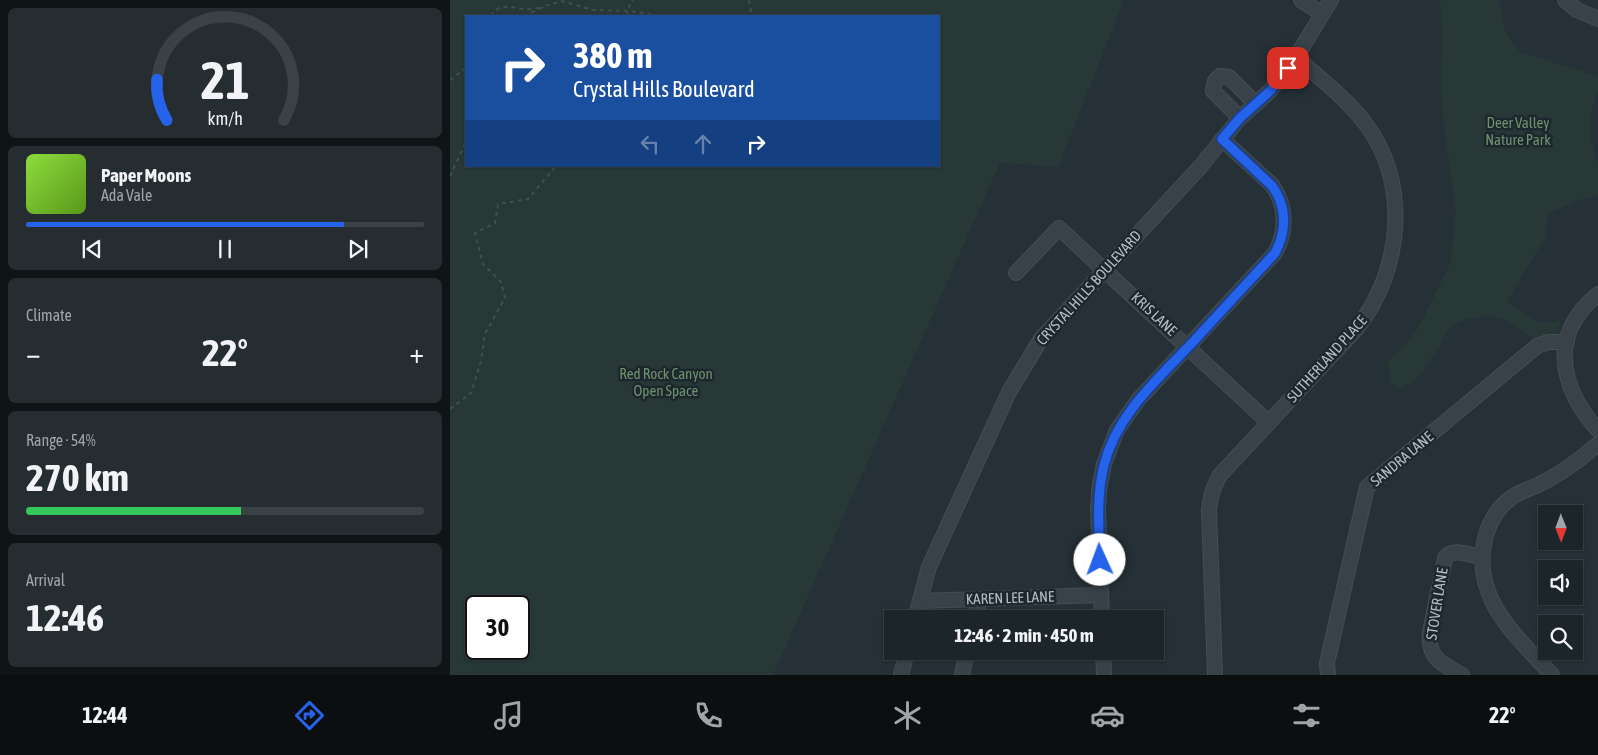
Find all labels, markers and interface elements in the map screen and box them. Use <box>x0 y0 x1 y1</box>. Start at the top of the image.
icon: right <box>490 35 555 100</box>
text: 380 m <box>573 35 652 75</box>
pin <box>1267 47 1309 89</box>
text: 21 <box>201 50 249 110</box>
icon: arrive <box>1274 54 1302 82</box>
text: Crystal Hills Boulevard <box>573 76 755 102</box>
text: km/h <box>207 108 243 129</box>
park label: Deer Valley Nature Park <box>1485 114 1551 148</box>
icon: left <box>636 130 664 158</box>
icon: ahead <box>689 130 717 158</box>
icon: right <box>742 130 770 158</box>
text: Paper Moons <box>101 164 191 186</box>
text: Ada Vale <box>101 186 152 204</box>
street label: CRYSTAL HILLS BOULEVARD <box>1033 227 1144 348</box>
icon: previous <box>78 235 106 263</box>
icon: pause <box>211 235 239 263</box>
icon: next <box>344 235 372 263</box>
street label: KRIS LANE <box>1128 289 1181 339</box>
text: Climate <box>26 306 72 324</box>
street label: SUTHERLAND PLACE <box>1283 311 1370 405</box>
text: 22° <box>202 331 248 374</box>
text: − <box>26 337 41 369</box>
text: + <box>409 337 424 369</box>
park label: Red Rock Canyon Open Space <box>619 365 713 399</box>
street label: SANDRA LANE <box>1367 427 1437 490</box>
text: Range · 54% <box>26 431 96 449</box>
text: 270 km <box>26 456 129 499</box>
north arrow <box>1538 505 1582 550</box>
map controls <box>1538 505 1583 660</box>
position arrow <box>1073 533 1125 585</box>
button: sound <box>1538 560 1583 605</box>
street label: STOVER LANE <box>1422 566 1451 641</box>
text: Arrival <box>26 571 65 589</box>
street label: KAREN LEE LANE <box>965 587 1055 608</box>
speed limit sign: 30 <box>465 595 530 660</box>
text: 12:46 <box>26 596 104 639</box>
button: search <box>1538 615 1583 660</box>
text: 12:46 · 2 min · 450 m <box>954 624 1094 646</box>
icon: directions <box>292 698 327 733</box>
icon: music <box>491 698 526 733</box>
icon: phone <box>691 698 726 733</box>
icon: climate <box>890 698 925 733</box>
icon: car <box>1090 698 1125 733</box>
icon: filters <box>1289 698 1324 733</box>
text: 12:44 <box>82 702 128 728</box>
text: 22° <box>1489 702 1516 728</box>

